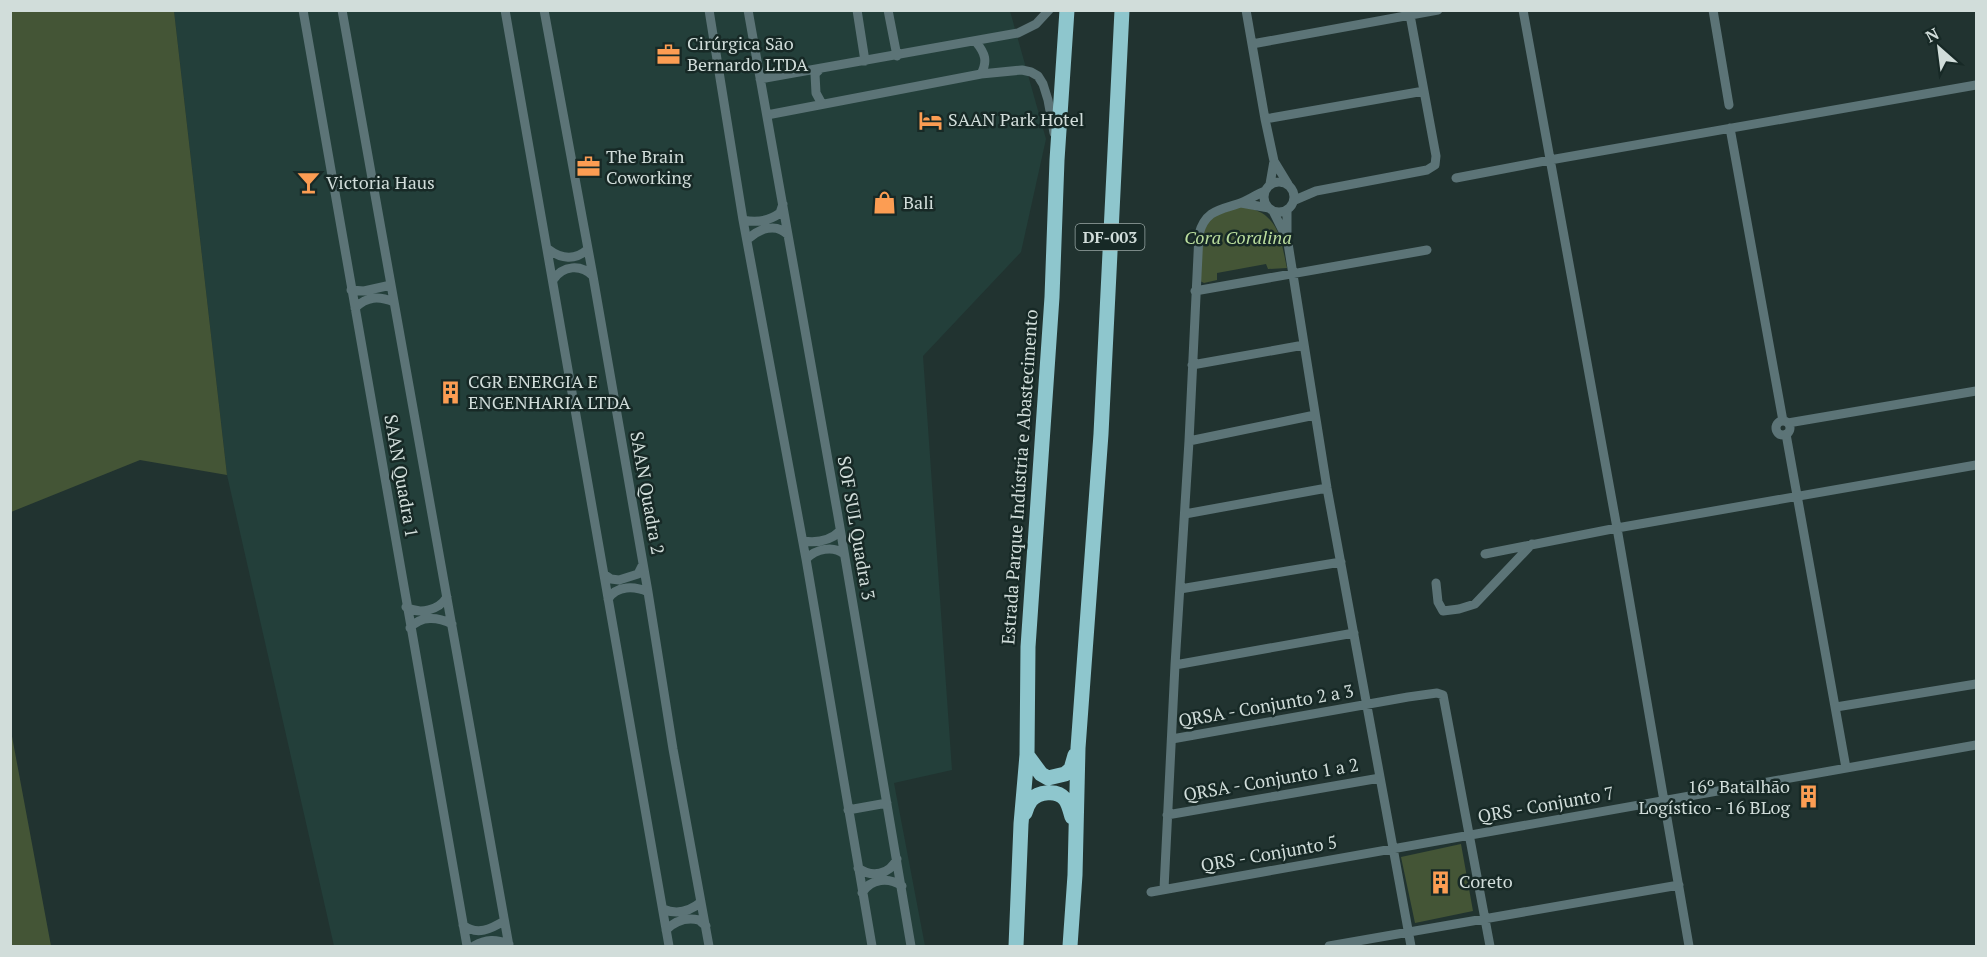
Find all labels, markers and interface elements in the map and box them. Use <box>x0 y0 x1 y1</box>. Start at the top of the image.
north arrow <box>1909 18 1969 78</box>
text: N <box>1921 22 1942 47</box>
place label: Cirúrgica São Bernardo LTDA <box>687 31 809 76</box>
office icon: Cirúrgica São Bernardo LTDA <box>656 41 682 67</box>
hotel icon: SAAN Park Hotel <box>917 107 943 133</box>
place label: SAAN Park Hotel <box>948 107 1084 131</box>
place label: The Brain Coworking <box>606 144 692 189</box>
office icon: The Brain Coworking <box>575 154 601 180</box>
bar icon: Victoria Haus <box>295 170 321 196</box>
place label: Victoria Haus <box>326 170 435 194</box>
shop icon: Bali <box>872 190 898 216</box>
place label: Bali <box>903 190 934 214</box>
road number: DF-003 <box>1076 224 1144 250</box>
park label: Cora Coralina <box>1184 225 1292 249</box>
street label: Estrada Parque Indústria e Abastecimento <box>995 309 1043 645</box>
place label: CGR ENERGIA E ENGENHARIA LTDA <box>468 369 631 414</box>
building icon: CGR ENERGIA E ENGENHARIA LTDA <box>437 379 463 405</box>
street label: SAAN Quadra 1 <box>379 412 425 539</box>
street label: SAAN Quadra 2 <box>625 429 671 556</box>
street label: SOF SUL Quadra 3 <box>833 454 881 602</box>
street label: QRSA - Conjunto 2 a 3 <box>1176 678 1355 732</box>
street label: QRSA - Conjunto 1 a 2 <box>1181 752 1360 806</box>
place label: 16º Batalhão Logístico - 16 BLog <box>1638 774 1791 819</box>
street label: QRS - Conjunto 7 <box>1476 780 1616 828</box>
building icon: 16º Batalhão Logístico - 16 BLog <box>1795 784 1821 810</box>
street label: QRS - Conjunto 5 <box>1199 829 1339 877</box>
building icon: Coreto <box>1428 869 1454 895</box>
place label: Coreto <box>1459 869 1513 893</box>

